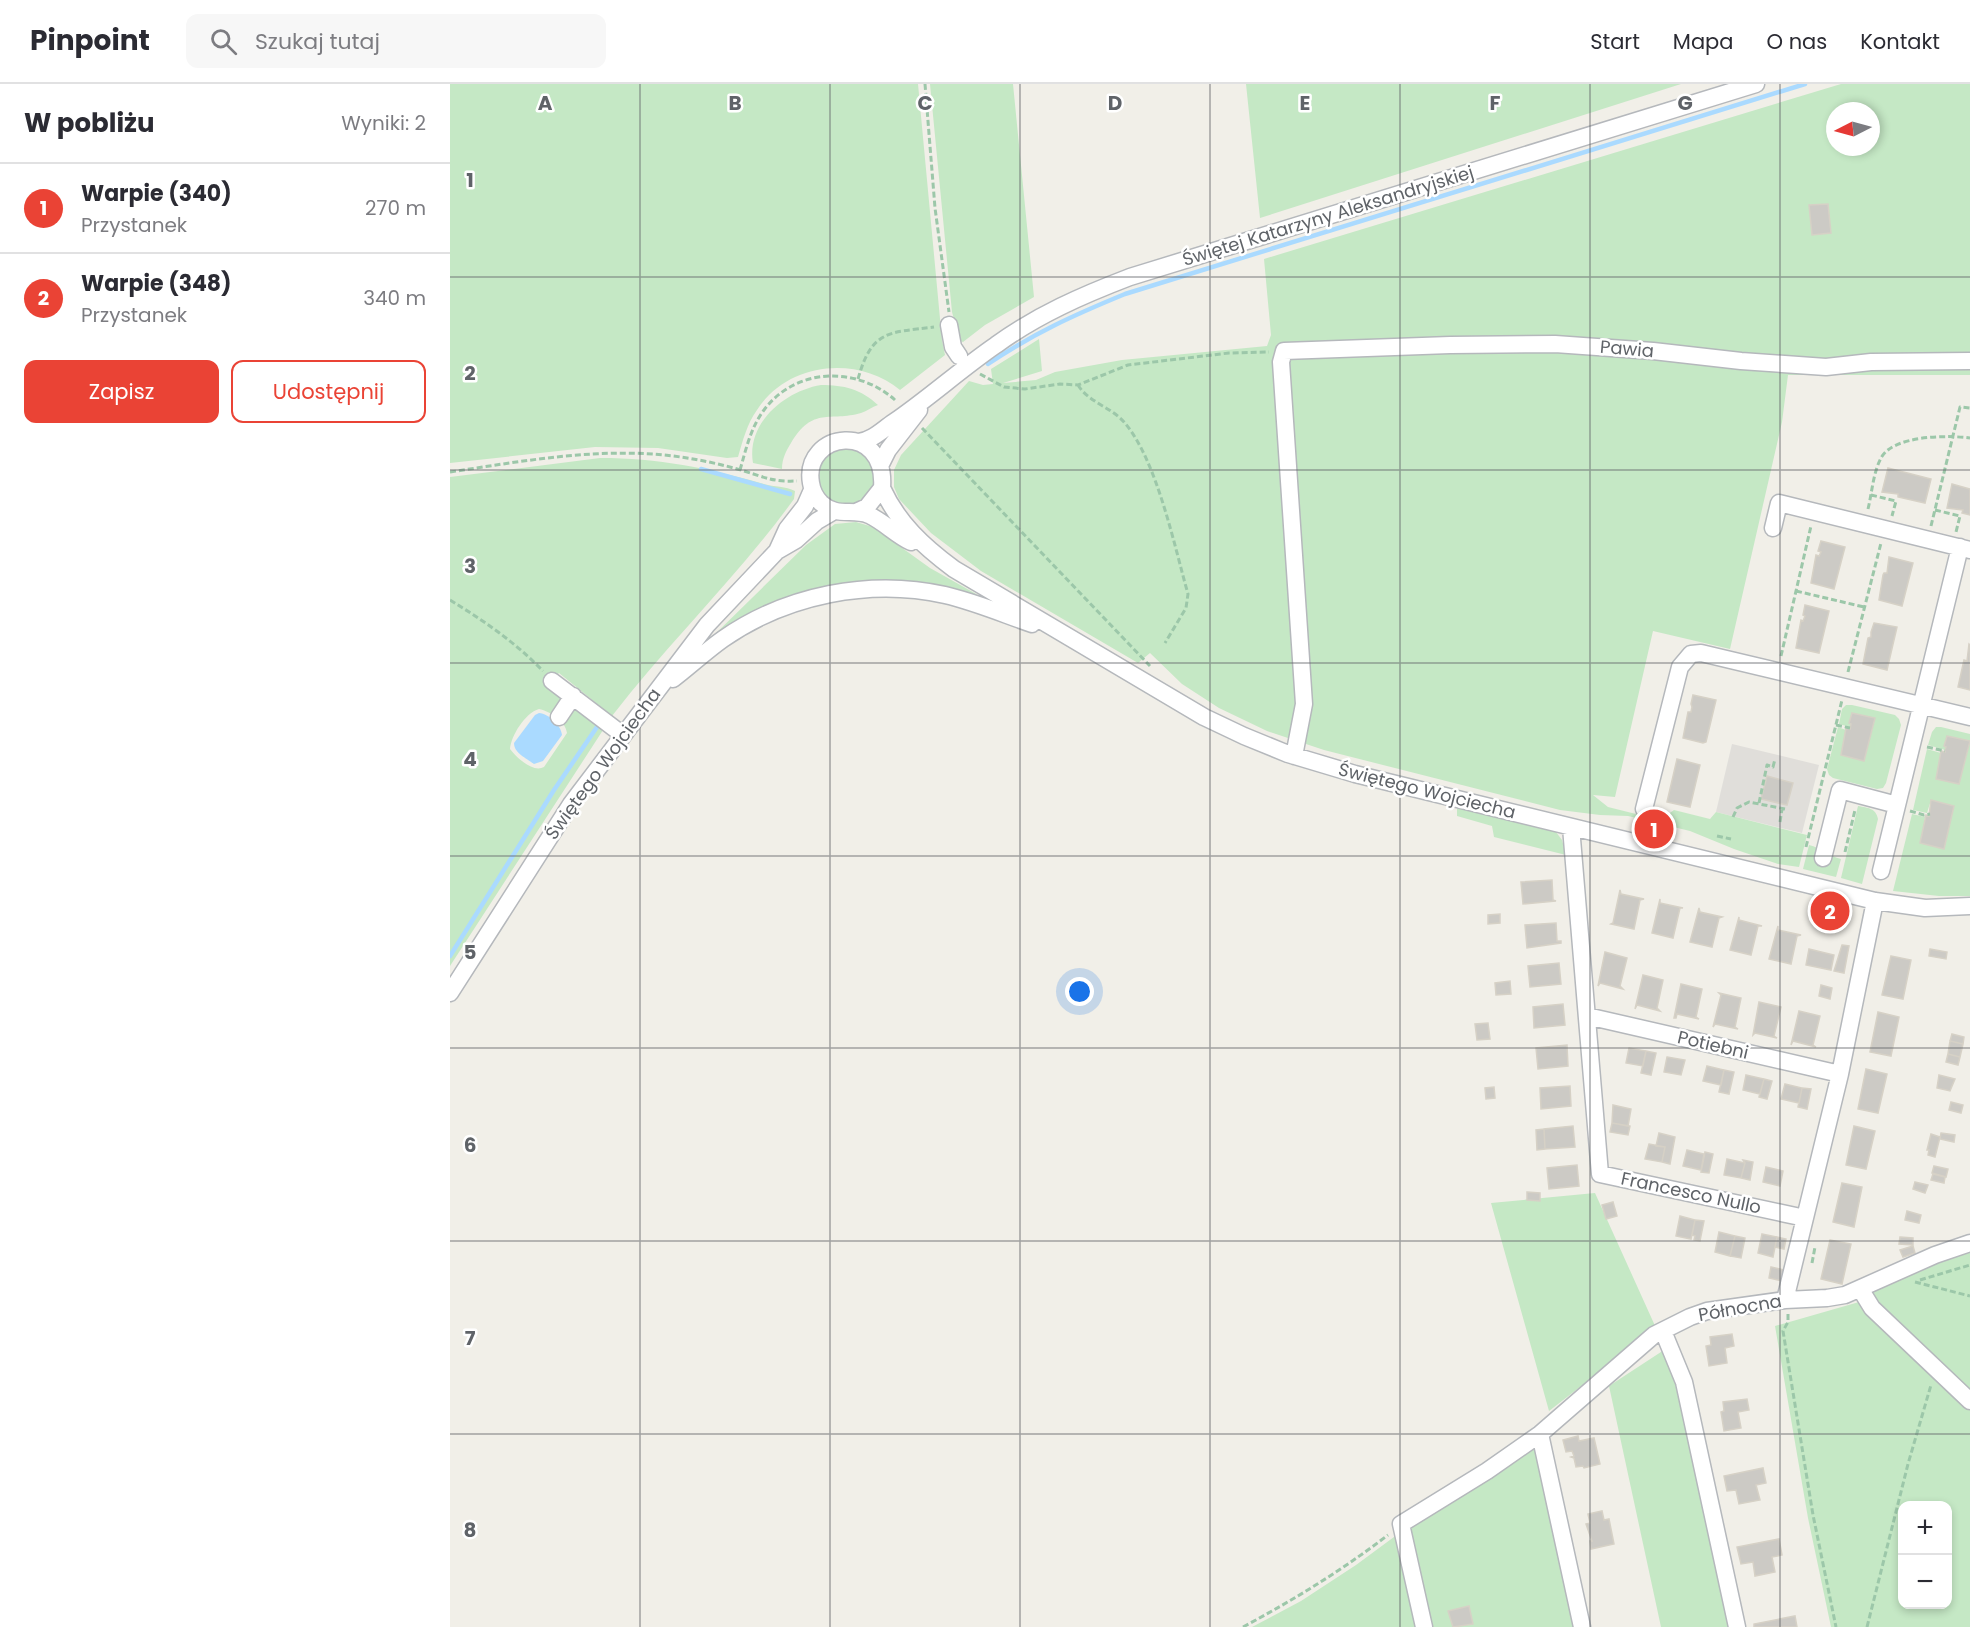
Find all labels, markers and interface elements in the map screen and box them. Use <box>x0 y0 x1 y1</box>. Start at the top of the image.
search box <box>186 14 606 68</box>
text: Pinpoint <box>30 21 150 60</box>
icon: search <box>207 25 240 58</box>
text: Szukaj tutaj <box>255 26 380 57</box>
text: Start <box>1590 27 1640 56</box>
text: Mapa <box>1673 27 1734 56</box>
text: O nas <box>1767 27 1827 56</box>
text: Kontakt <box>1860 27 1940 56</box>
text: A <box>538 89 553 117</box>
text: B <box>728 89 742 117</box>
text: C <box>917 89 933 117</box>
text: D <box>1108 89 1122 117</box>
text: E <box>1300 89 1310 117</box>
text: F <box>1490 89 1501 117</box>
text: G <box>1677 89 1693 117</box>
north arrow <box>1826 102 1880 156</box>
text: W pobliżu <box>24 105 155 141</box>
text: Wyniki: 2 <box>341 109 426 137</box>
street label: Świętej Katarzyny Aleksandryjskiej <box>1179 159 1477 272</box>
text: 1 <box>466 166 474 194</box>
text: Warpie (340) <box>81 178 232 209</box>
text: 1 <box>40 194 47 222</box>
text: 270 m <box>365 194 426 222</box>
text: Przystanek <box>81 211 187 239</box>
text: Warpie (348) <box>81 268 232 299</box>
text: 2 <box>38 284 49 312</box>
text: 340 m <box>363 284 426 312</box>
text: Przystanek <box>81 301 187 329</box>
street label: Pawia <box>1599 334 1655 363</box>
text: 2 <box>464 359 476 387</box>
button: Zapisz <box>24 360 219 423</box>
button: Udostępnij <box>231 360 426 423</box>
text: 3 <box>464 552 476 580</box>
street label: Świętego Wojciecha <box>539 683 666 845</box>
text: 4 <box>463 745 477 773</box>
street label: Świętego Wojciecha <box>1336 756 1518 825</box>
pin: 1 <box>1634 806 1674 852</box>
pin: 2 <box>1810 888 1850 934</box>
text: 5 <box>464 938 477 966</box>
your location <box>1065 977 1094 1006</box>
street label: Potiebni <box>1675 1024 1751 1065</box>
text: 6 <box>464 1131 476 1159</box>
street label: Francesco Nullo <box>1619 1165 1764 1220</box>
street label: Północna <box>1696 1288 1784 1327</box>
text: 7 <box>465 1324 476 1352</box>
map controls <box>1898 1501 1952 1609</box>
button: + <box>1898 1501 1952 1555</box>
text: 8 <box>464 1516 476 1544</box>
button: − <box>1898 1555 1952 1609</box>

